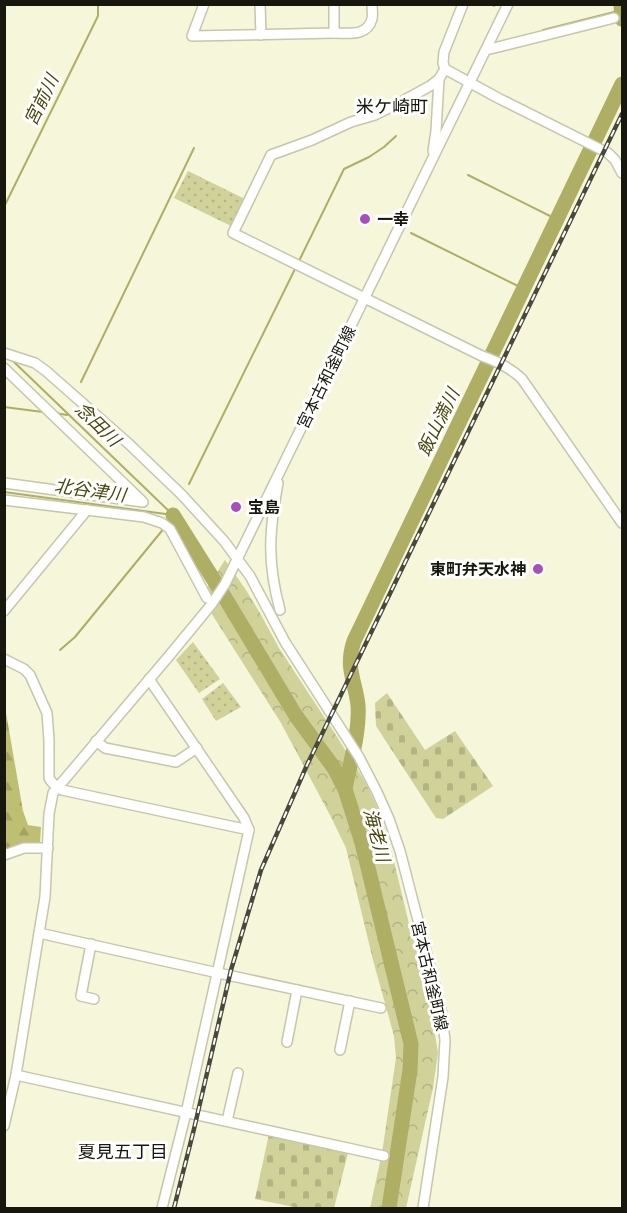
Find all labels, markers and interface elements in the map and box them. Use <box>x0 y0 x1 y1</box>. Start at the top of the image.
water label: 宮前川 <box>20 69 63 129</box>
district label: 米ケ崎町 <box>356 96 428 117</box>
place label: 一幸 <box>377 210 409 228</box>
marker: 一幸 <box>358 212 372 226</box>
street label: 宮本古和釜町線 <box>293 323 359 431</box>
water label: 飯山満川 <box>413 383 464 459</box>
water label: 念田川 <box>71 398 126 452</box>
water label: 北谷津川 <box>53 475 129 506</box>
place label: 宝島 <box>248 498 280 516</box>
marker: 宝島 <box>229 500 243 514</box>
place label: 東町弁天水神 <box>430 560 526 578</box>
marker: 東町弁天水神 <box>531 562 545 576</box>
water label: 海老川 <box>360 806 395 866</box>
street label: 宮本古和釜町線 <box>409 919 451 1033</box>
district label: 夏見五丁目 <box>78 1141 168 1162</box>

